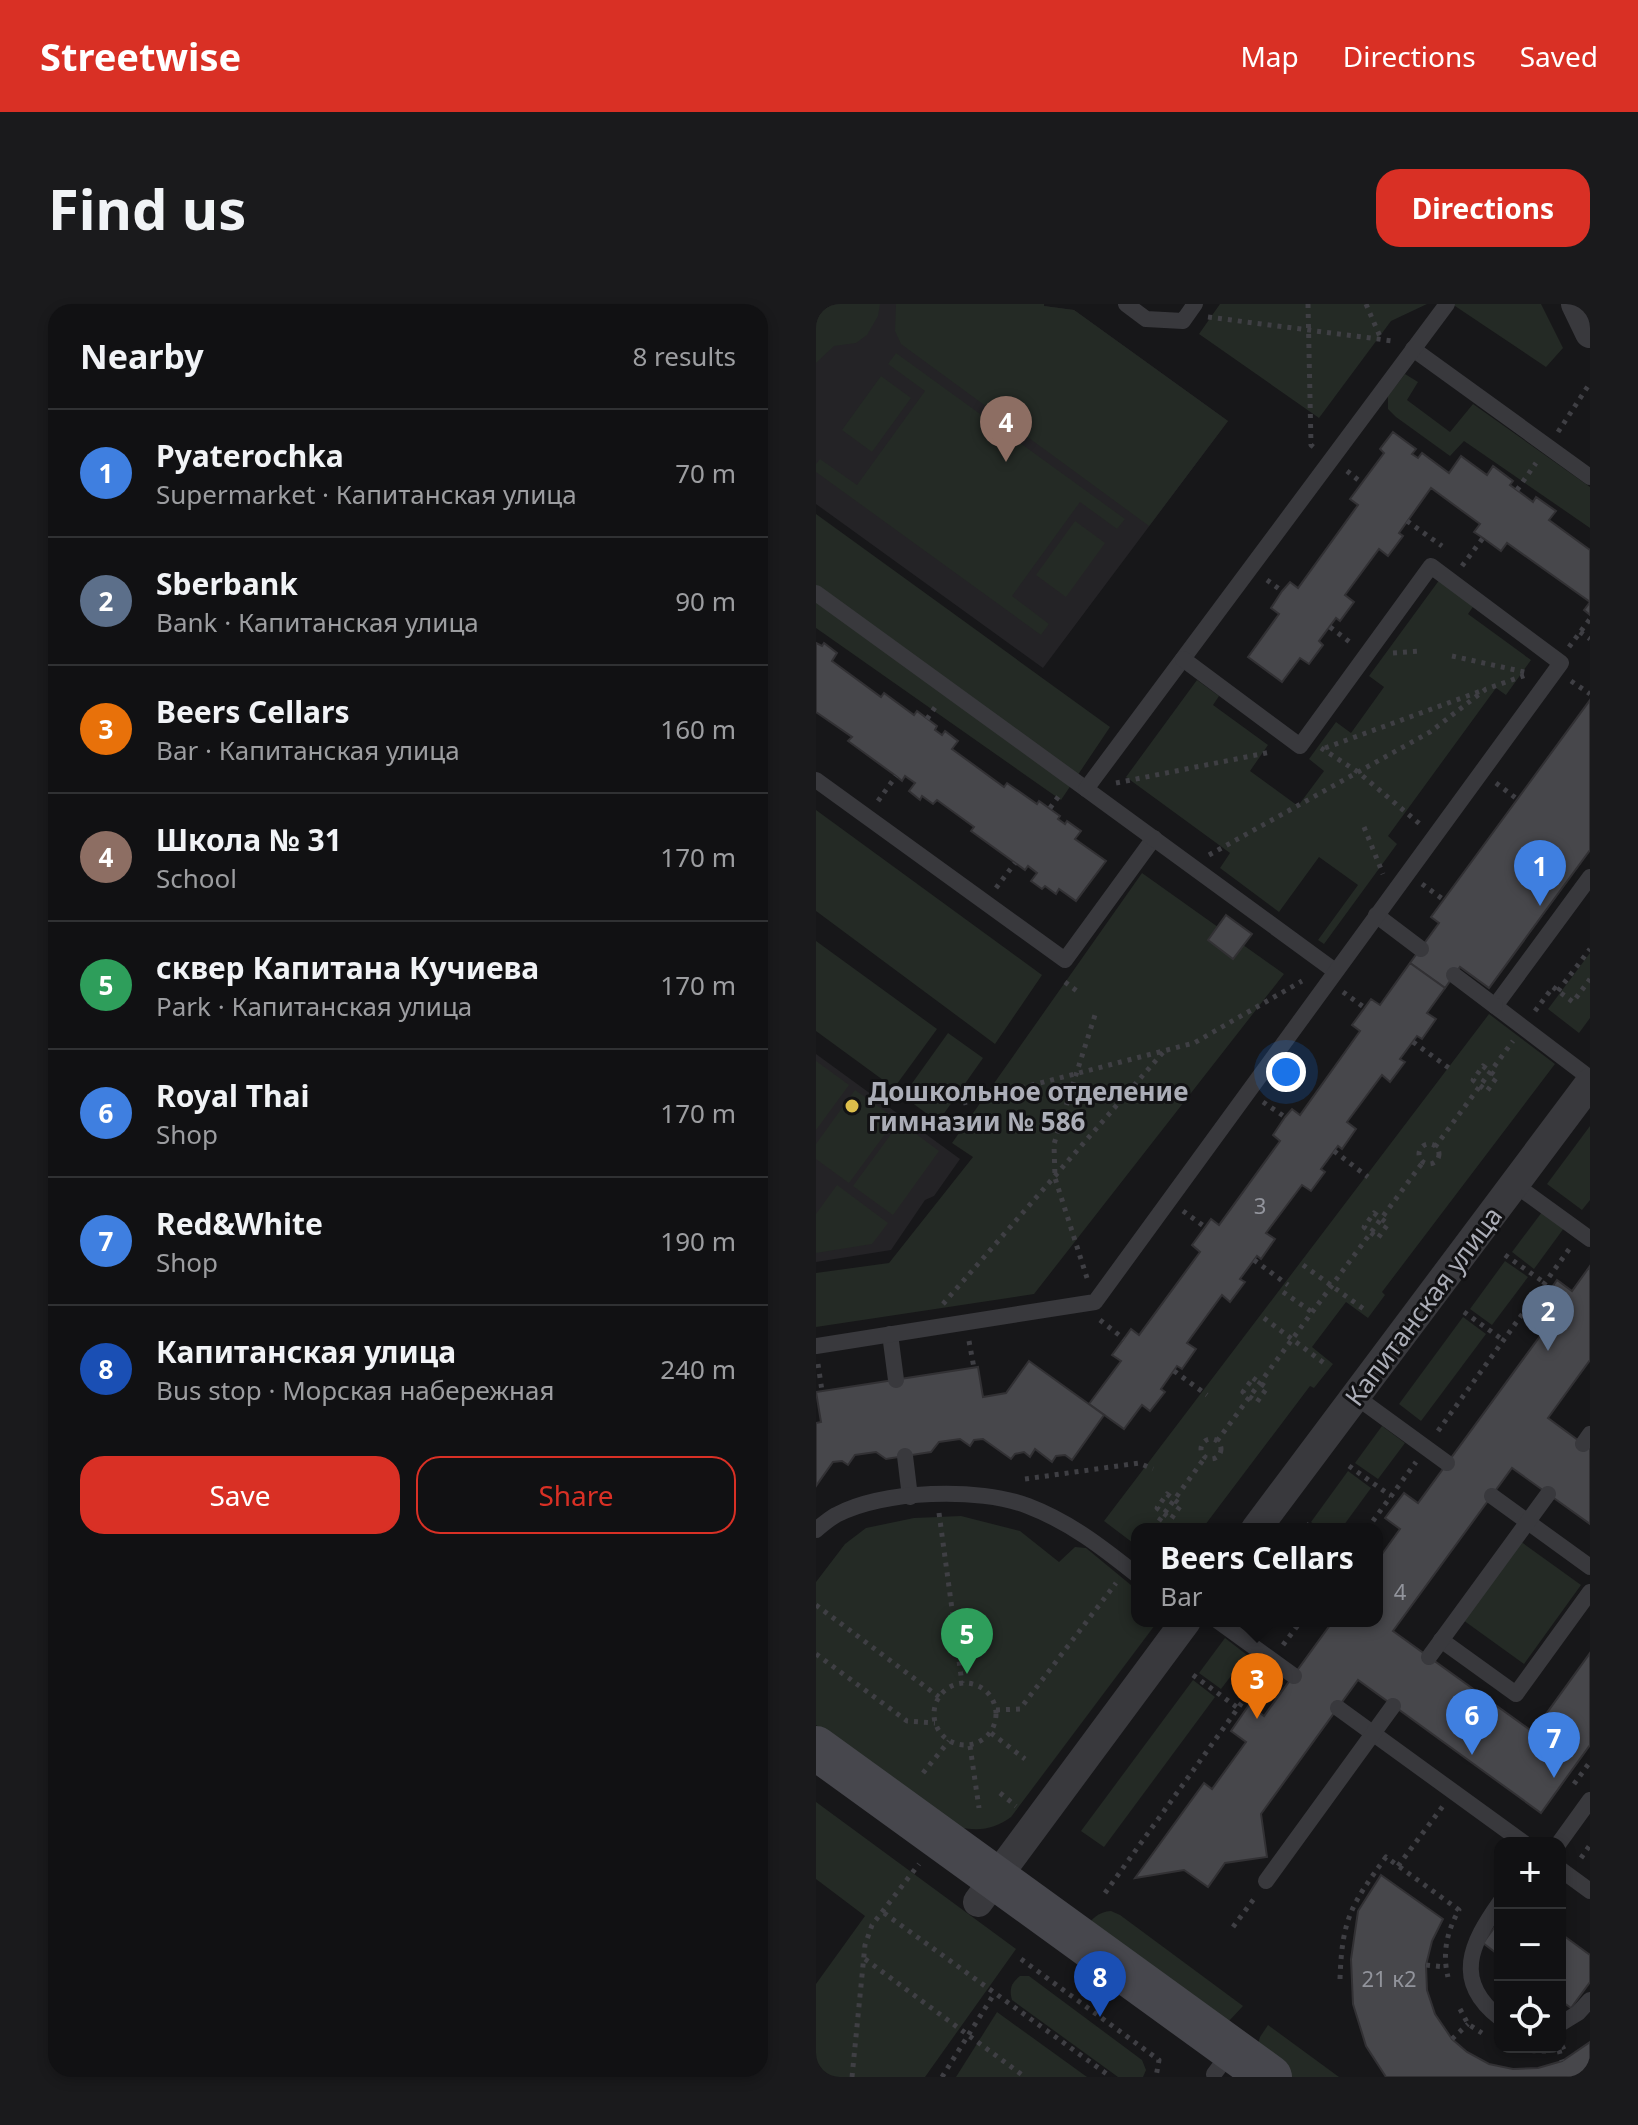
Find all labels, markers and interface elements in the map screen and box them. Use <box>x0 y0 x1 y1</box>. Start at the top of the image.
text: Streetwise <box>40 30 241 82</box>
text: Map <box>1240 37 1299 75</box>
text: Directions <box>1343 37 1476 75</box>
text: Saved <box>1520 37 1598 75</box>
button: Directions <box>1376 169 1590 247</box>
text: Find us <box>48 170 246 246</box>
text: Nearby <box>80 333 204 379</box>
text: 8 results <box>632 338 736 374</box>
pin: 4 <box>980 396 1032 462</box>
text: Pyaterochka <box>156 435 344 476</box>
text: 1 <box>99 455 113 491</box>
text: 70 m <box>675 455 736 491</box>
text: Supermarket · Капитанская улица <box>156 476 577 512</box>
text: Sberbank <box>156 563 298 604</box>
text: 2 <box>99 583 113 619</box>
text: 90 m <box>675 583 736 619</box>
text: Bank · Капитанская улица <box>156 604 479 640</box>
text: Beers Cellars <box>156 691 350 732</box>
text: 3 <box>99 711 113 747</box>
text: 160 m <box>660 711 736 747</box>
text: Bar · Капитанская улица <box>156 732 460 768</box>
text: Школа № 31 <box>156 819 342 860</box>
text: 4 <box>99 839 113 875</box>
text: 170 m <box>660 839 736 875</box>
pin: 1 <box>1514 840 1566 906</box>
text: School <box>156 860 237 896</box>
text: сквер Капитана Кучиева <box>156 947 539 988</box>
text: 5 <box>99 967 113 1003</box>
text: 170 m <box>660 967 736 1003</box>
text: Park · Капитанская улица <box>156 988 472 1024</box>
your location <box>1266 1052 1306 1092</box>
place label: Дошкольное отделение гимназии № 586 <box>868 1073 1188 1139</box>
text: Royal Thai <box>156 1075 309 1116</box>
text: 6 <box>99 1095 113 1131</box>
text: 170 m <box>660 1095 736 1131</box>
marker: Дошкольное отделение гимназии № 586 <box>843 1097 861 1115</box>
text: Shop <box>156 1116 218 1152</box>
house number: 3 <box>1254 1190 1266 1220</box>
street label: Капитанская улица <box>1336 1199 1510 1413</box>
text: Red&White <box>156 1203 323 1244</box>
text: 7 <box>99 1223 113 1259</box>
text: 190 m <box>660 1223 736 1259</box>
text: Shop <box>156 1244 218 1280</box>
pin: 2 <box>1522 1285 1574 1351</box>
text: Капитанская улица <box>156 1331 456 1372</box>
text: 8 <box>99 1351 113 1387</box>
text: 240 m <box>660 1351 736 1387</box>
text: Bus stop · Морская набережная <box>156 1372 554 1408</box>
button: Save <box>80 1456 400 1534</box>
button: Share <box>416 1456 736 1534</box>
popup <box>1131 1523 1383 1627</box>
text: Beers Cellars <box>1160 1537 1354 1578</box>
house number: 4 <box>1394 1576 1407 1606</box>
text: Bar <box>1160 1578 1202 1614</box>
pin: 5 <box>941 1608 993 1674</box>
pin: 3 <box>1231 1653 1283 1719</box>
pin: 6 <box>1446 1689 1498 1755</box>
pin: 7 <box>1528 1712 1580 1778</box>
map controls <box>1494 1837 1566 2053</box>
button: + <box>1494 1837 1566 1909</box>
button: − <box>1494 1909 1566 1981</box>
pin: 8 <box>1074 1951 1126 2017</box>
house number: 21 к2 <box>1361 1963 1417 1993</box>
button: locate <box>1494 1981 1566 2053</box>

